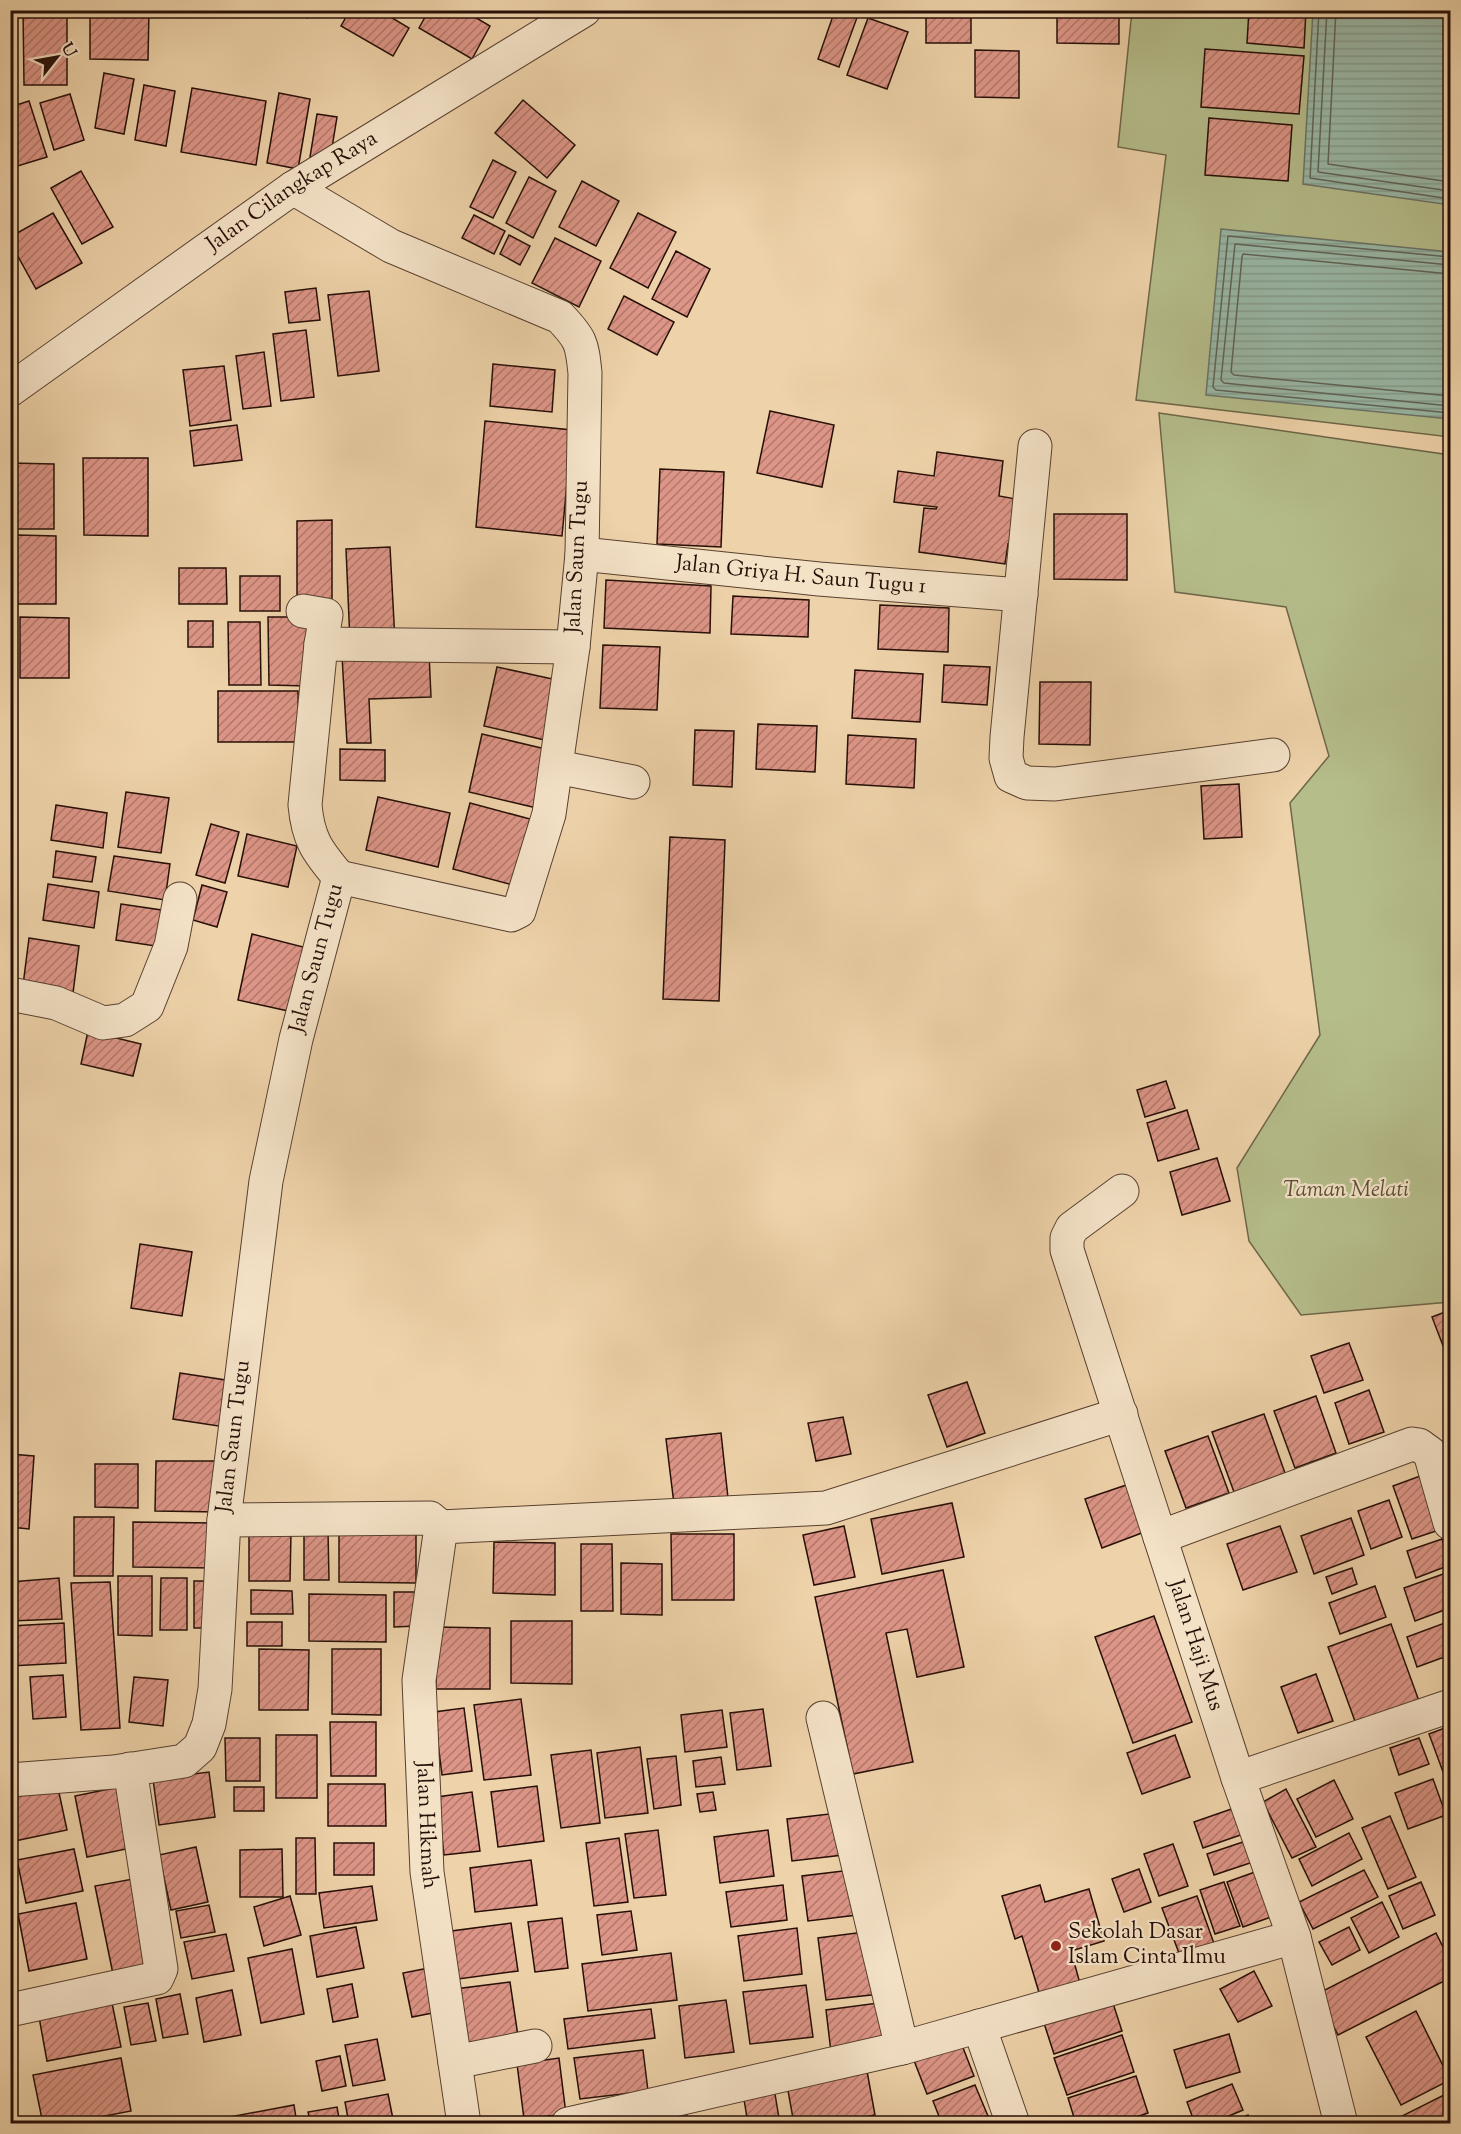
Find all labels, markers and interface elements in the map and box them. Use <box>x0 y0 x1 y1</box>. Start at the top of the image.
north arrow <box>27 27 87 87</box>
text: U <box>54 39 81 63</box>
street label: Jalan Cilangkap Raya <box>199 124 384 261</box>
street label: Jalan Saun Tugu <box>558 479 598 635</box>
street label: Jalan Griya H. Saun Tugu 1 <box>673 548 928 603</box>
street label: Jalan Saun Tugu <box>282 880 353 1038</box>
park label: Taman Melati <box>1283 1175 1409 1207</box>
street label: Jalan Saun Tugu <box>209 1358 260 1516</box>
street label: Jalan Haji Mus <box>1159 1575 1231 1715</box>
street label: Jalan Hikmah <box>406 1760 445 1891</box>
place label: Sekolah Dasar Islam Cinta Ilmu <box>1068 1917 1226 1974</box>
marker: Sekolah Dasar Islam Cinta Ilmu <box>1049 1939 1063 1953</box>

